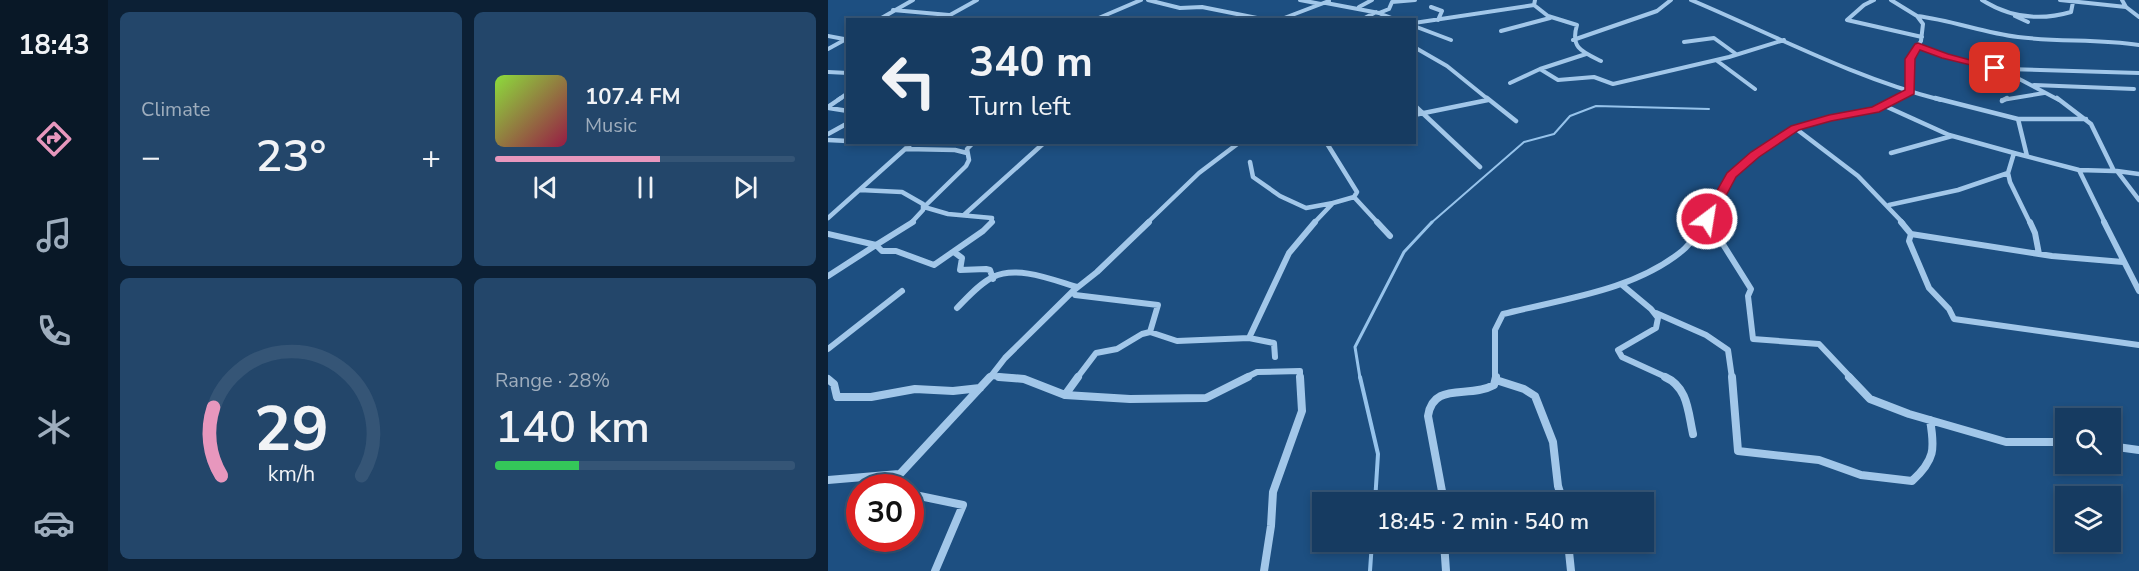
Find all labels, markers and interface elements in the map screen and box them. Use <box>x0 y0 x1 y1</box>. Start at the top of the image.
text: 18:43 <box>18 27 90 64</box>
text: 340 m <box>969 34 1093 91</box>
icon: left <box>870 42 948 120</box>
pin <box>1969 42 2020 93</box>
icon: arrive <box>1978 51 2011 84</box>
text: 107.4 FM <box>585 82 681 112</box>
text: Turn left <box>969 88 1070 125</box>
text: Climate <box>141 96 210 123</box>
text: Music <box>585 112 637 139</box>
icon: directions <box>33 118 75 160</box>
text: 23° <box>256 126 326 187</box>
text: − <box>141 135 161 180</box>
text: + <box>421 135 441 180</box>
icon: previous <box>529 171 562 204</box>
icon: pause <box>629 171 662 204</box>
icon: next <box>729 171 762 204</box>
position arrow <box>1675 187 1739 251</box>
icon: music <box>33 214 75 256</box>
icon: phone <box>33 310 75 352</box>
text: Range · 28% <box>495 367 610 394</box>
text: 29 <box>254 387 328 472</box>
text: 140 km <box>495 397 650 458</box>
icon: climate <box>33 406 75 448</box>
map controls <box>2055 408 2121 552</box>
button: search <box>2055 408 2121 474</box>
text: km/h <box>267 459 315 489</box>
speed limit sign: 30 <box>846 474 924 552</box>
button: layers <box>2055 486 2121 552</box>
icon: car <box>33 502 75 544</box>
text: 18:45 · 2 min · 540 m <box>1377 507 1589 537</box>

